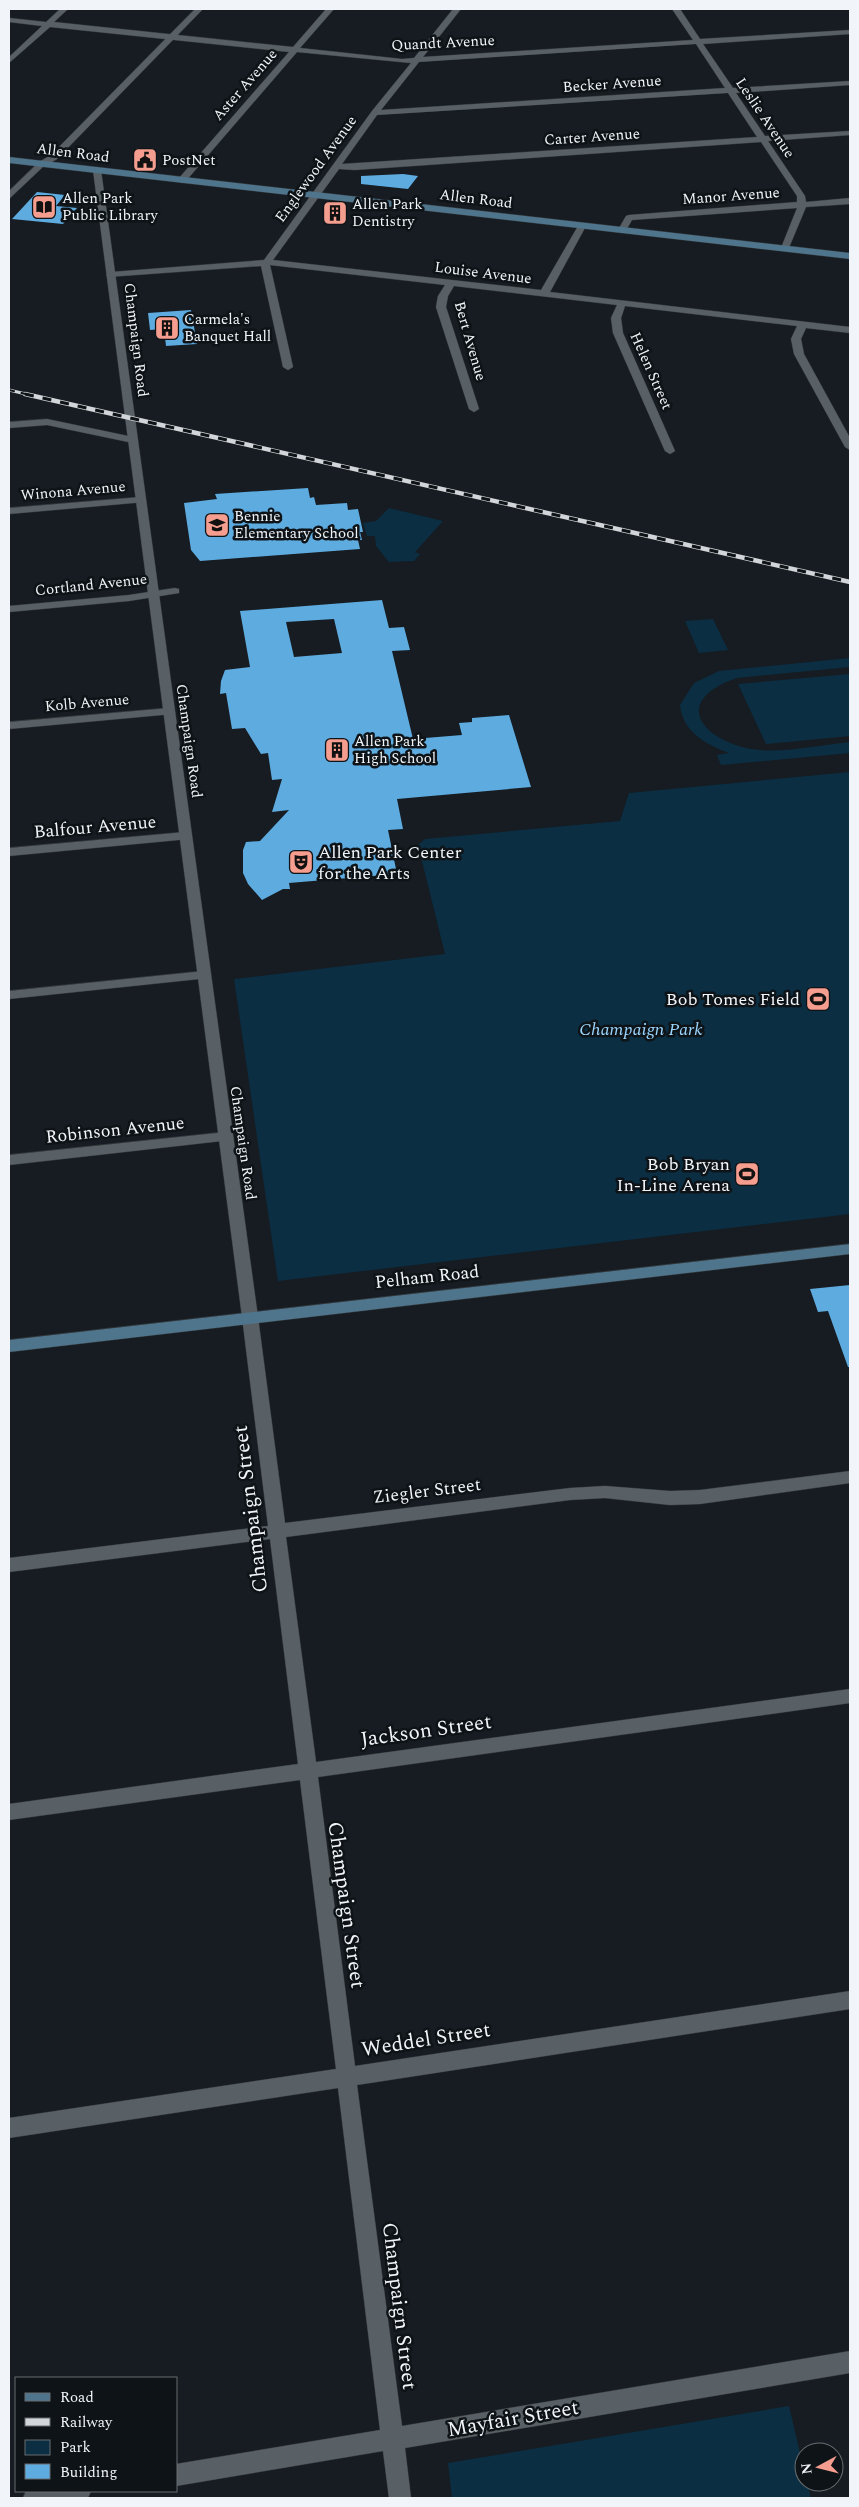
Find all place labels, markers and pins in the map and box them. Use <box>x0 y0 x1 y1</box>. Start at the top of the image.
public building icon: PostNet <box>132 147 158 173</box>
place label: PostNet <box>162 149 216 172</box>
place label: Allen Park Public Library <box>62 187 158 227</box>
place label: Allen Park Dentistry <box>352 193 423 233</box>
library icon: Allen Park Public Library <box>31 194 57 220</box>
building icon: Allen Park Dentistry <box>322 200 348 226</box>
place label: Carmela's Banquet Hall <box>184 308 271 348</box>
building icon: Carmela's Banquet Hall <box>154 315 180 341</box>
place label: Bennie Elementary School <box>234 505 359 545</box>
school or university icon: Bennie Elementary School <box>204 512 230 538</box>
place label: Allen Park High School <box>354 730 436 770</box>
building icon: Allen Park High School <box>324 737 350 763</box>
place label: Allen Park Center for the Arts <box>318 839 462 887</box>
theatre icon: Allen Park Center for the Arts <box>288 849 314 875</box>
place label: Bob Tomes Field <box>666 986 800 1013</box>
sports icon: Bob Tomes Field <box>805 986 831 1012</box>
place label: Bob Bryan In-Line Arena <box>617 1151 730 1199</box>
sports icon: Bob Bryan In-Line Arena <box>734 1161 760 1187</box>

